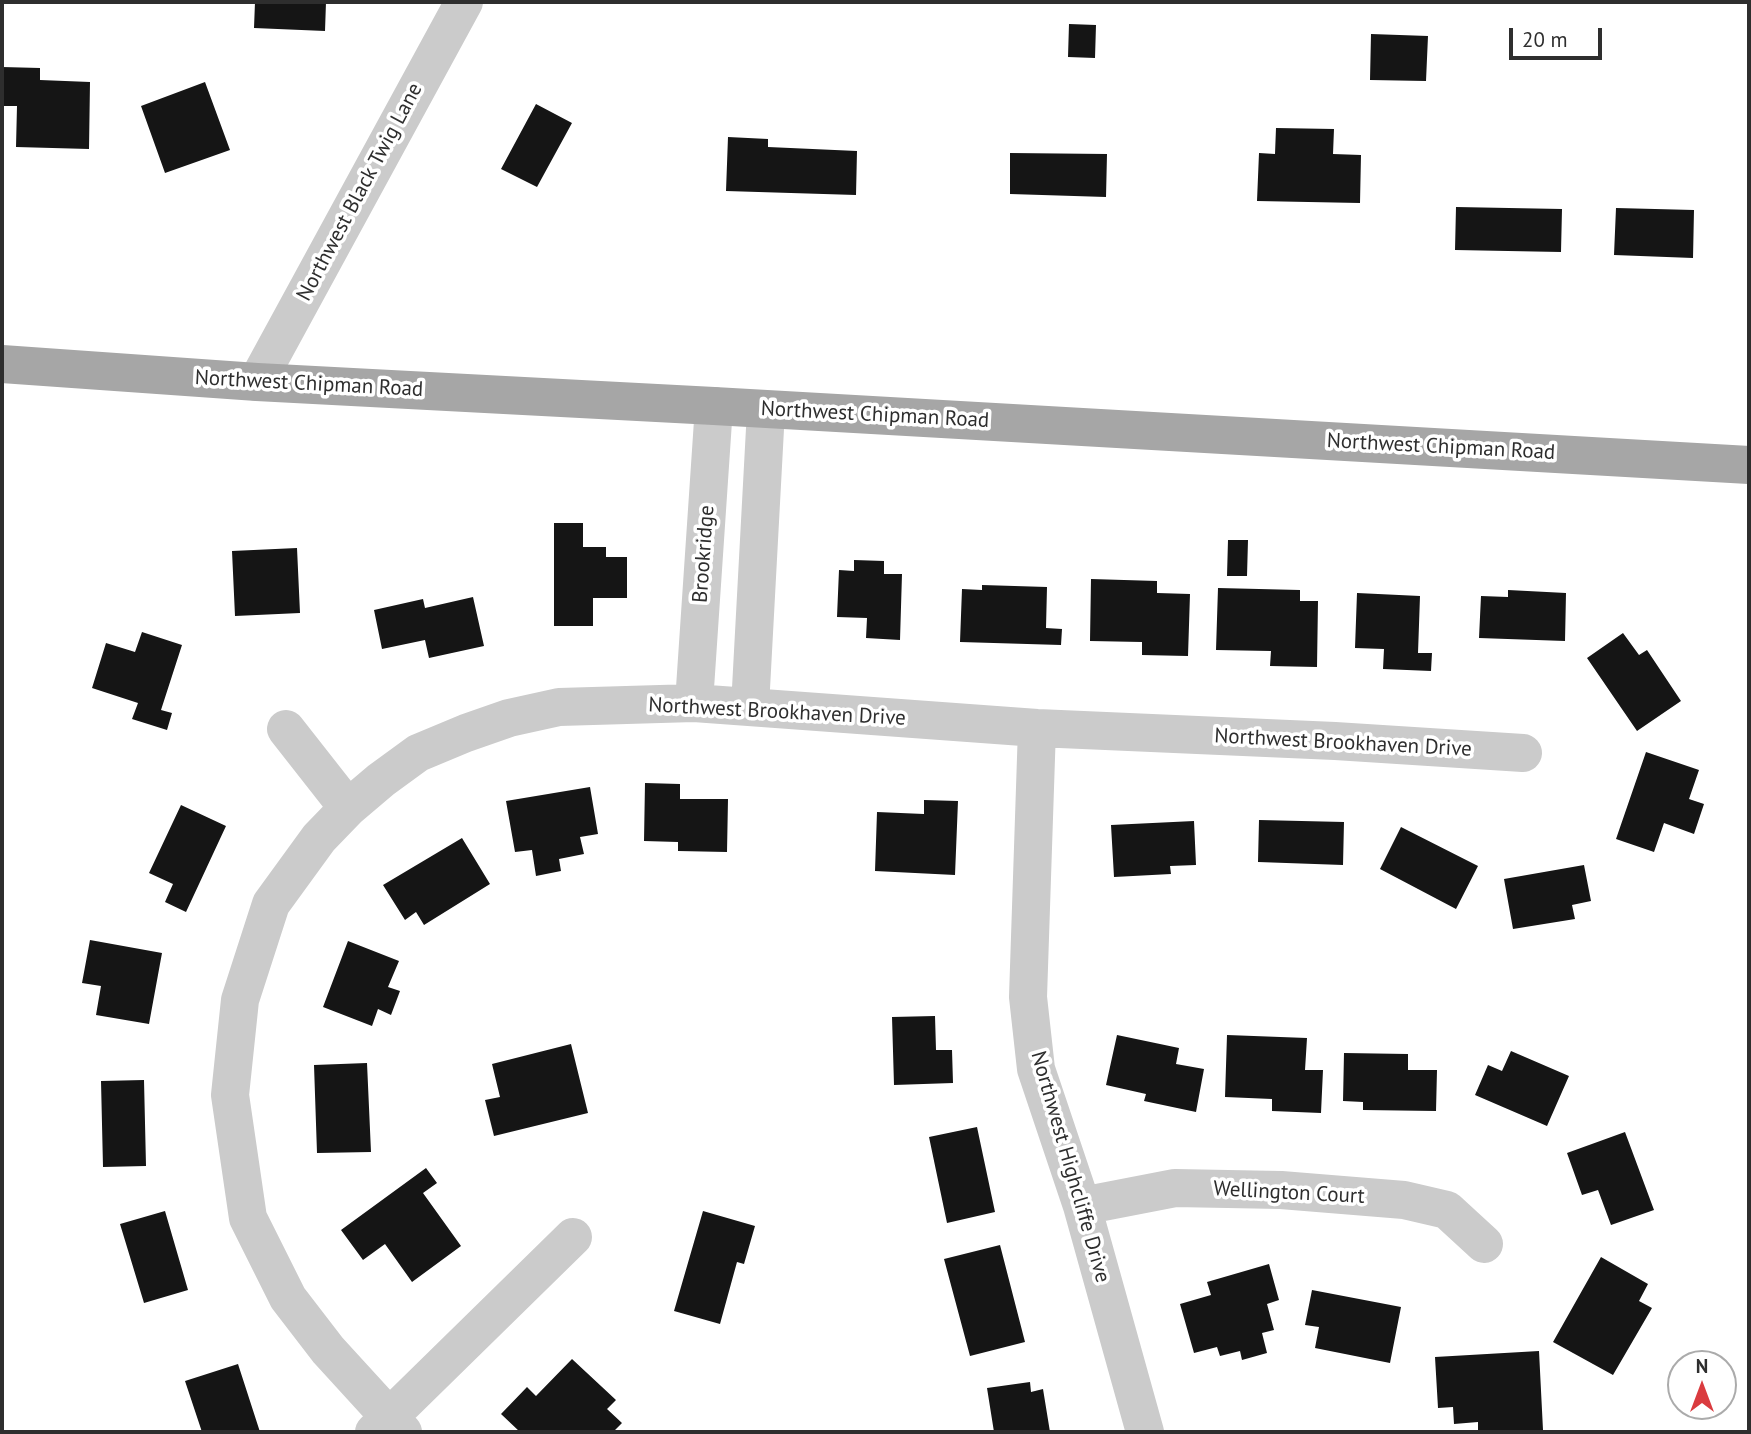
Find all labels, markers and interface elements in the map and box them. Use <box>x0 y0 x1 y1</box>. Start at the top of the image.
scale bar <box>1513 14 1606 58</box>
text: 20 m <box>1522 26 1568 53</box>
street label: Northwest Black Twig Lane <box>292 79 428 305</box>
street label: Northwest Chipman Road <box>194 365 424 403</box>
street label: Northwest Chipman Road <box>760 396 990 434</box>
street label: Northwest Chipman Road <box>1326 428 1556 466</box>
street label: Brookridge <box>688 504 720 604</box>
street label: Northwest Brookhaven Drive <box>648 693 906 731</box>
street label: Northwest Brookhaven Drive <box>1214 724 1472 762</box>
street label: Northwest Highcliffe Drive <box>1025 1048 1115 1286</box>
street label: Wellington Court <box>1213 1176 1365 1210</box>
north arrow <box>1667 1350 1737 1420</box>
text: N <box>1696 1354 1708 1378</box>

